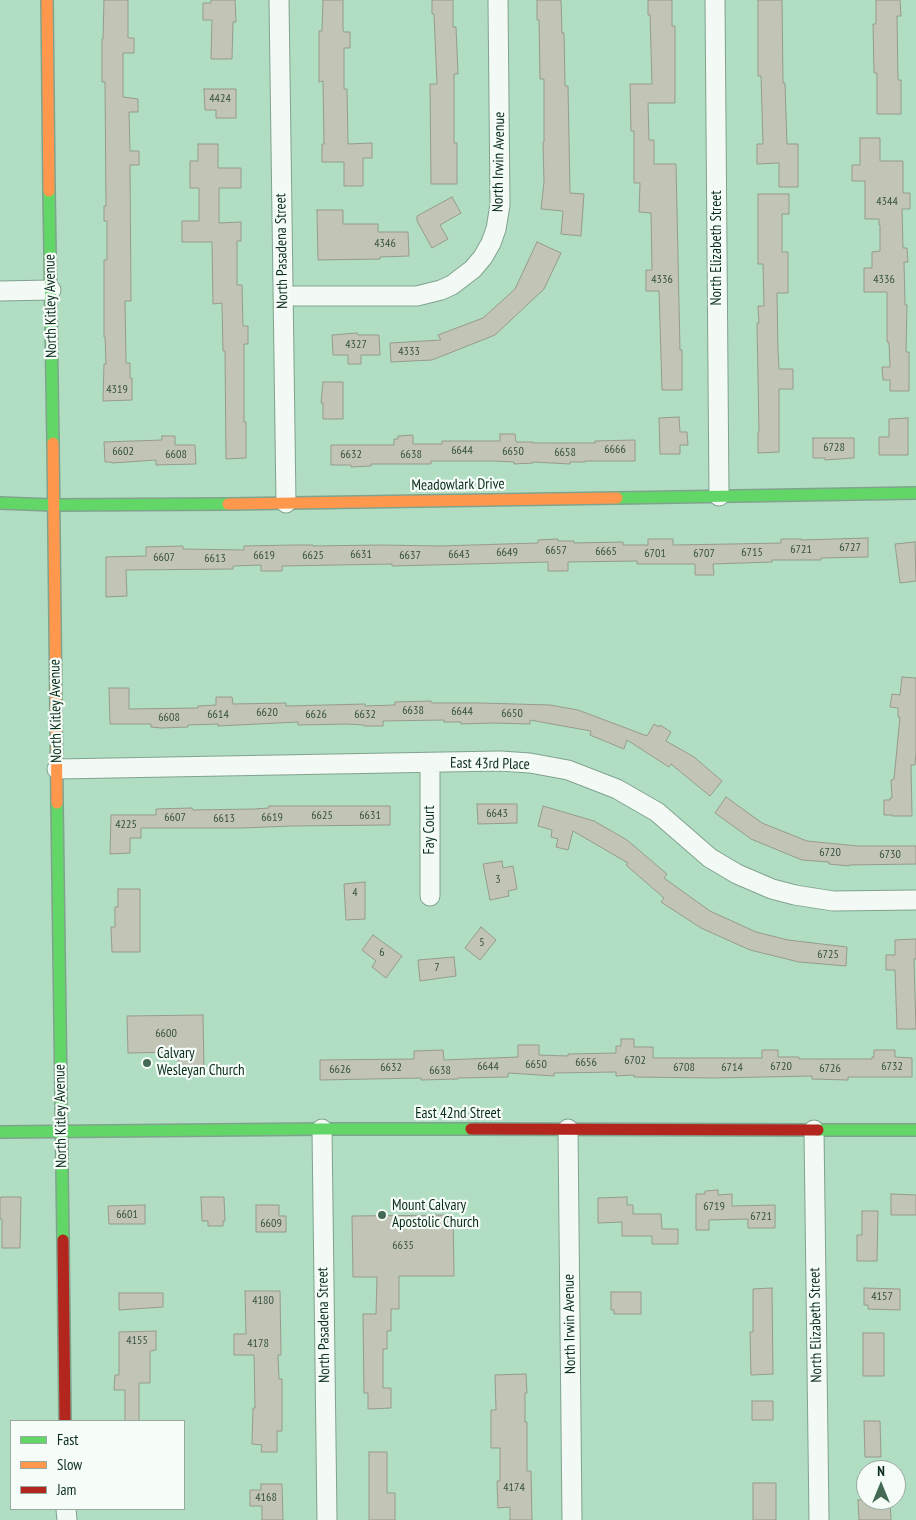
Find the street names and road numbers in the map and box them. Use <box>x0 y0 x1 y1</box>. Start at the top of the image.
street label: North Irwin Avenue <box>489 112 509 212</box>
street label: North Elizabeth Street <box>708 190 726 306</box>
street label: North Pasadena Street <box>272 193 292 309</box>
street label: North Kitley Avenue <box>41 254 61 358</box>
street label: Meadowlark Drive <box>411 475 505 495</box>
street label: North Kitley Avenue <box>46 659 66 763</box>
street label: East 43rd Place <box>450 754 530 774</box>
street label: Fay Court <box>421 805 439 855</box>
street label: North Kitley Avenue <box>51 1064 71 1168</box>
street label: East 42nd Street <box>415 1105 501 1123</box>
street label: North Pasadena Street <box>314 1267 334 1383</box>
street label: North Elizabeth Street <box>806 1267 826 1383</box>
street label: North Irwin Avenue <box>560 1274 580 1374</box>

